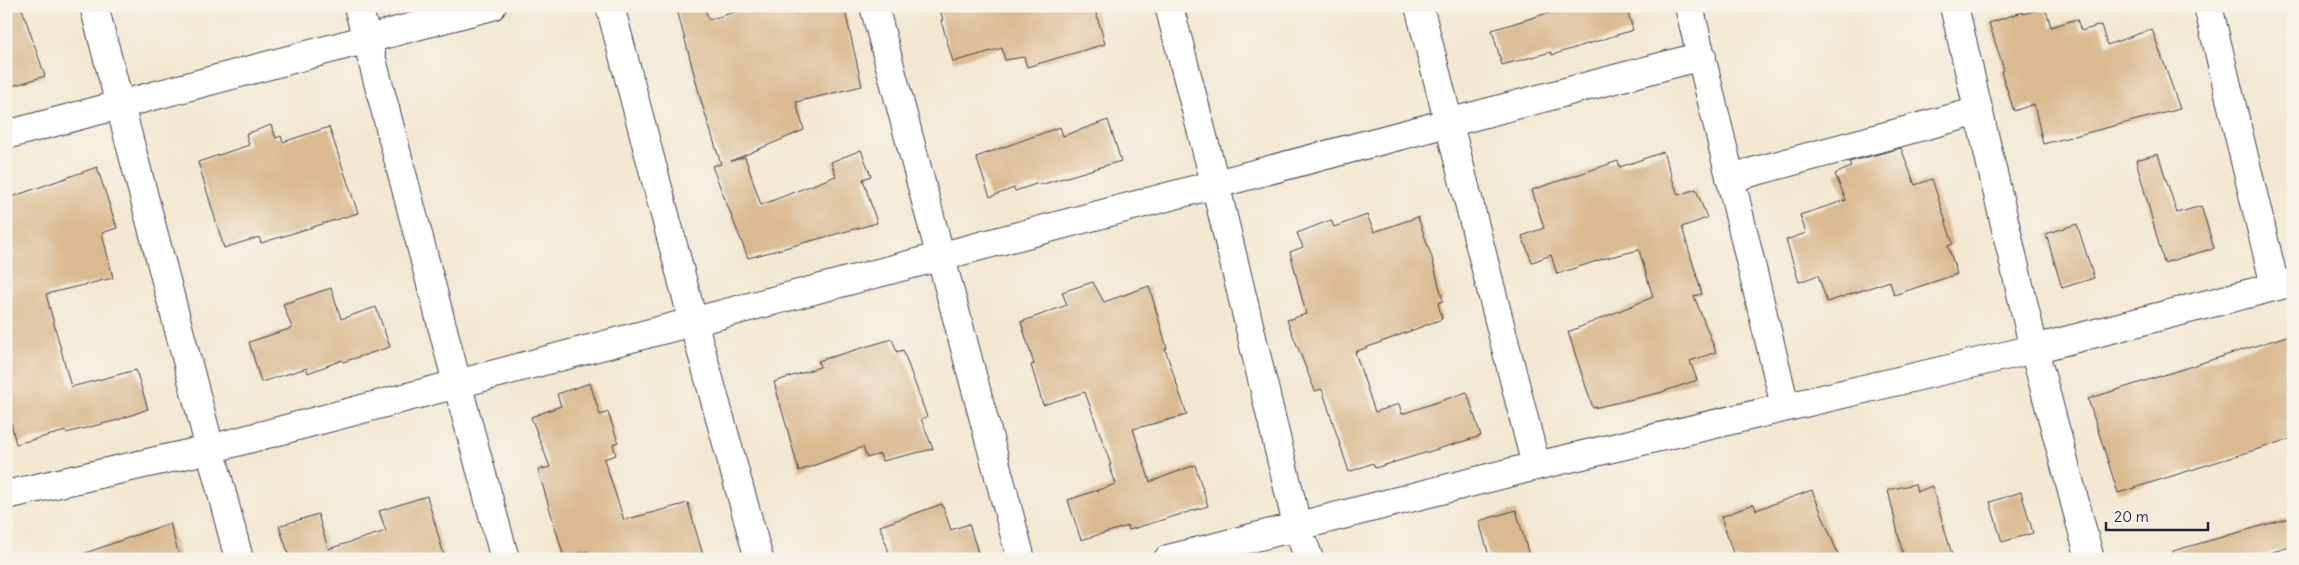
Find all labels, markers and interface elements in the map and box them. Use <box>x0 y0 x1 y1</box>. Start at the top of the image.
scale bar <box>2106 500 2209 532</box>
text: 20 m <box>2114 507 2149 526</box>

